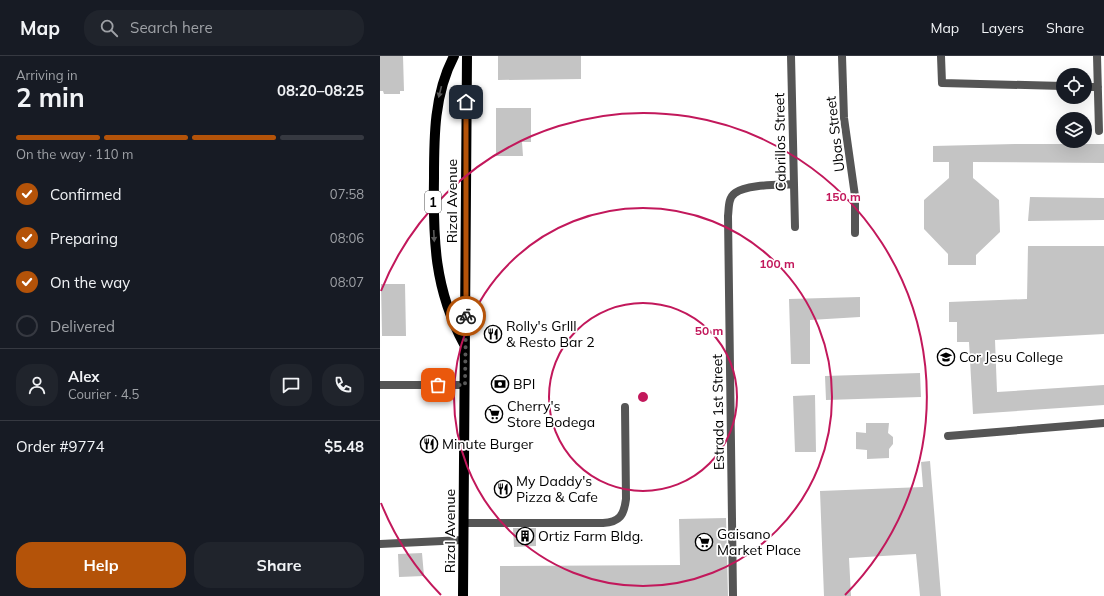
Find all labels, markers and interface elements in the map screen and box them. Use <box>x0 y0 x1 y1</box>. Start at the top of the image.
search box <box>84 10 364 46</box>
text: Map <box>20 16 60 40</box>
icon: search <box>98 17 120 39</box>
text: Search here <box>130 18 213 37</box>
text: Map <box>930 19 959 37</box>
text: Layers <box>981 19 1024 37</box>
text: Share <box>1046 19 1084 37</box>
text: Arriving in <box>16 67 78 83</box>
map controls <box>1056 68 1092 148</box>
button: locate <box>1056 68 1092 104</box>
text: 2 min <box>16 81 85 114</box>
text: 08:20–08:25 <box>277 81 364 100</box>
pin <box>449 85 483 119</box>
one-way arrow <box>437 86 443 98</box>
icon: home <box>455 91 477 113</box>
street label: Cabrillos Street <box>770 92 790 191</box>
street label: Ubas Street <box>821 95 849 173</box>
button: layers <box>1056 112 1092 148</box>
text: On the way · 110 m <box>16 146 133 162</box>
street label: Rizal Avenue <box>443 159 461 243</box>
icon: check <box>16 183 38 205</box>
text: Confirmed <box>50 185 121 204</box>
text: 07:58 <box>330 186 364 202</box>
text: 150 m <box>825 189 861 204</box>
road number: 1 <box>425 191 441 213</box>
icon: check <box>16 227 38 249</box>
text: Preparing <box>50 229 118 248</box>
text: 08:06 <box>330 230 364 246</box>
one-way arrow <box>430 230 437 242</box>
text: 100 m <box>759 256 795 271</box>
icon: check <box>16 271 38 293</box>
text: On the way <box>50 273 130 292</box>
text: 08:07 <box>330 274 364 290</box>
courier <box>446 296 486 336</box>
icon: bike <box>455 305 477 327</box>
text: Delivered <box>50 317 115 336</box>
place label: Rolly's Grlll & Resto Bar 2 <box>506 317 595 351</box>
text: 50 m <box>695 323 723 338</box>
restaurant icon: Rolly's Grlll & Resto Bar 2 <box>483 324 503 344</box>
school or university icon: Cor Jesu College <box>936 347 956 367</box>
place label: Cor Jesu College <box>959 348 1063 366</box>
street label: Estrada 1st Street <box>708 354 728 470</box>
button: person <box>16 364 58 406</box>
button: chat <box>270 364 312 406</box>
button: phone <box>322 364 364 406</box>
text: Alex <box>68 367 100 386</box>
pin <box>421 368 455 402</box>
icon: bag <box>427 374 449 396</box>
bank icon: BPI <box>490 374 510 394</box>
place label: BPI <box>513 375 535 393</box>
text: Courier · 4.5 <box>68 386 139 402</box>
centre of rings <box>636 390 650 404</box>
place label: Cherry's Store Bodega <box>507 397 595 431</box>
supermarket icon: Cherry's Store Bodega <box>484 404 504 424</box>
restaurant icon: Minute Burger <box>419 434 439 454</box>
place label: Minute Burger <box>442 435 534 453</box>
text: Order #9774 <box>16 437 104 456</box>
text: $5.48 <box>324 437 364 456</box>
place label: My Daddy's Pizza & Cafe <box>516 472 598 506</box>
restaurant icon: My Daddy's Pizza & Cafe <box>493 479 513 499</box>
street label: Rizal Avenue <box>441 489 459 573</box>
place label: Gaisano Market Place <box>717 525 801 559</box>
building icon: Ortiz Farm Bldg. <box>515 526 535 546</box>
place label: Ortiz Farm Bldg. <box>538 527 643 545</box>
supermarket icon: Gaisano Market Place <box>694 532 714 552</box>
button: Help <box>16 542 186 588</box>
button: Share <box>194 542 364 588</box>

